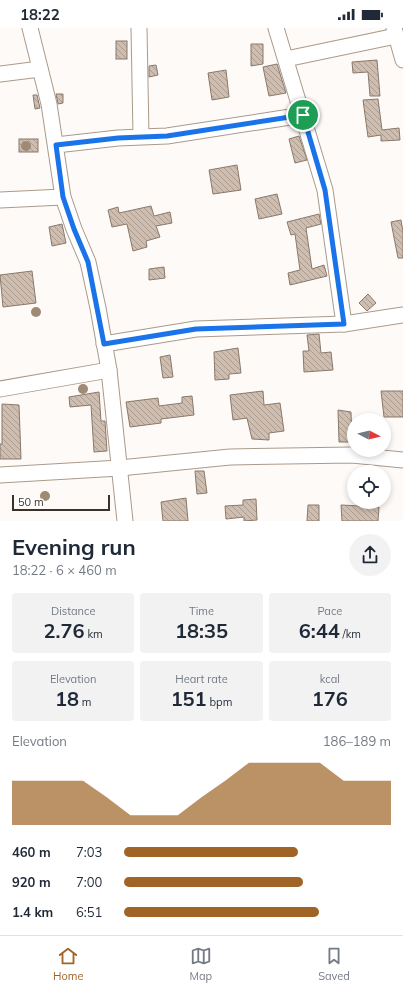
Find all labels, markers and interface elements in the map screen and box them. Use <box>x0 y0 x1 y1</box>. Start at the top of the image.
text: 18:22 <box>20 5 60 24</box>
pin <box>286 98 320 132</box>
icon: arrive <box>292 104 314 126</box>
north arrow <box>347 413 391 457</box>
map controls <box>347 413 391 509</box>
button: locate <box>347 465 391 509</box>
scale bar <box>12 493 110 512</box>
text: 50 m <box>18 495 44 509</box>
text: Evening run <box>12 533 136 561</box>
button: share <box>349 534 391 576</box>
text: 18:22 · 6 × 460 m <box>12 562 117 578</box>
text: Distance <box>51 604 95 618</box>
text: Time <box>189 604 214 618</box>
text: Pace <box>317 604 342 618</box>
text: 2.76 <box>44 618 85 643</box>
text: 18:35 <box>175 618 228 643</box>
text: 6:44 <box>299 618 340 643</box>
text: km <box>85 627 103 641</box>
text: /km <box>340 627 361 641</box>
text: Elevation <box>50 672 96 686</box>
text: Heart rate <box>175 672 228 686</box>
text: kcal <box>320 672 340 686</box>
text: 18 <box>55 686 79 711</box>
text: 151 <box>171 686 207 711</box>
text: 176 <box>312 686 348 711</box>
text: m <box>79 695 91 709</box>
text: bpm <box>207 695 232 709</box>
text: Elevation <box>12 733 67 749</box>
text: 186–189 m <box>323 733 391 749</box>
text: 460 m <box>12 844 51 860</box>
text: 7:03 <box>76 844 102 860</box>
text: 920 m <box>12 874 51 890</box>
text: 7:00 <box>76 874 102 890</box>
text: 1.4 km <box>12 904 53 920</box>
text: 6:51 <box>76 904 102 920</box>
tab: Home <box>53 945 83 983</box>
tab: Map <box>189 945 212 983</box>
tab: Saved <box>318 945 350 983</box>

